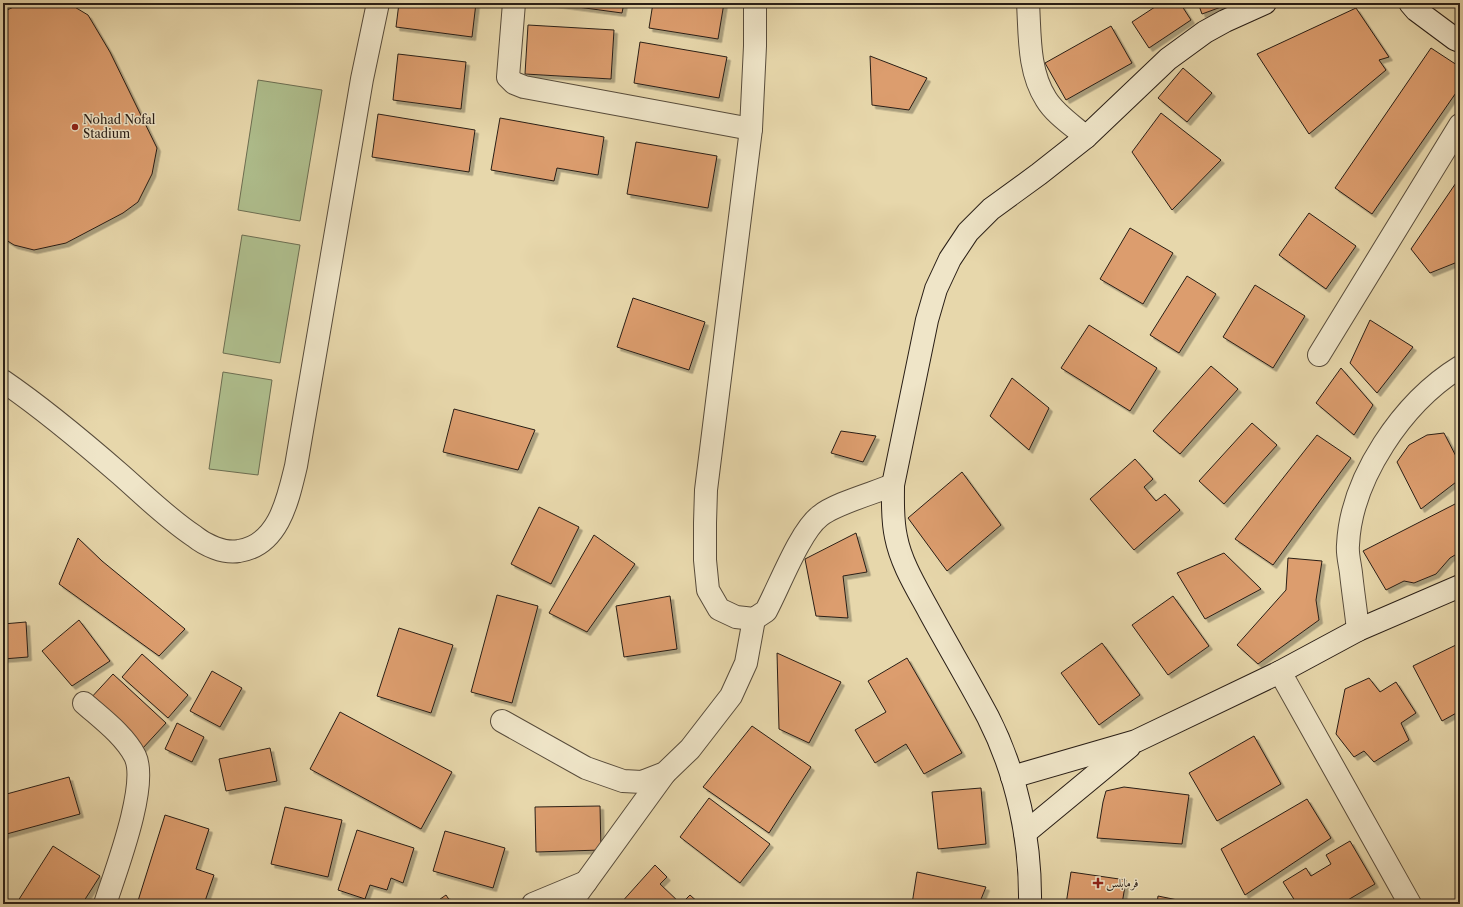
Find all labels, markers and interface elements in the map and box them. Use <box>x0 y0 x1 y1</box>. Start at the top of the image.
place label: Nohad Nofal Stadium <box>83 112 156 141</box>
marker: Nohad Nofal Stadium <box>70 122 80 132</box>
place label: فرمابلس <box>1106 875 1139 892</box>
marker: فرمابلس <box>1093 878 1103 888</box>

